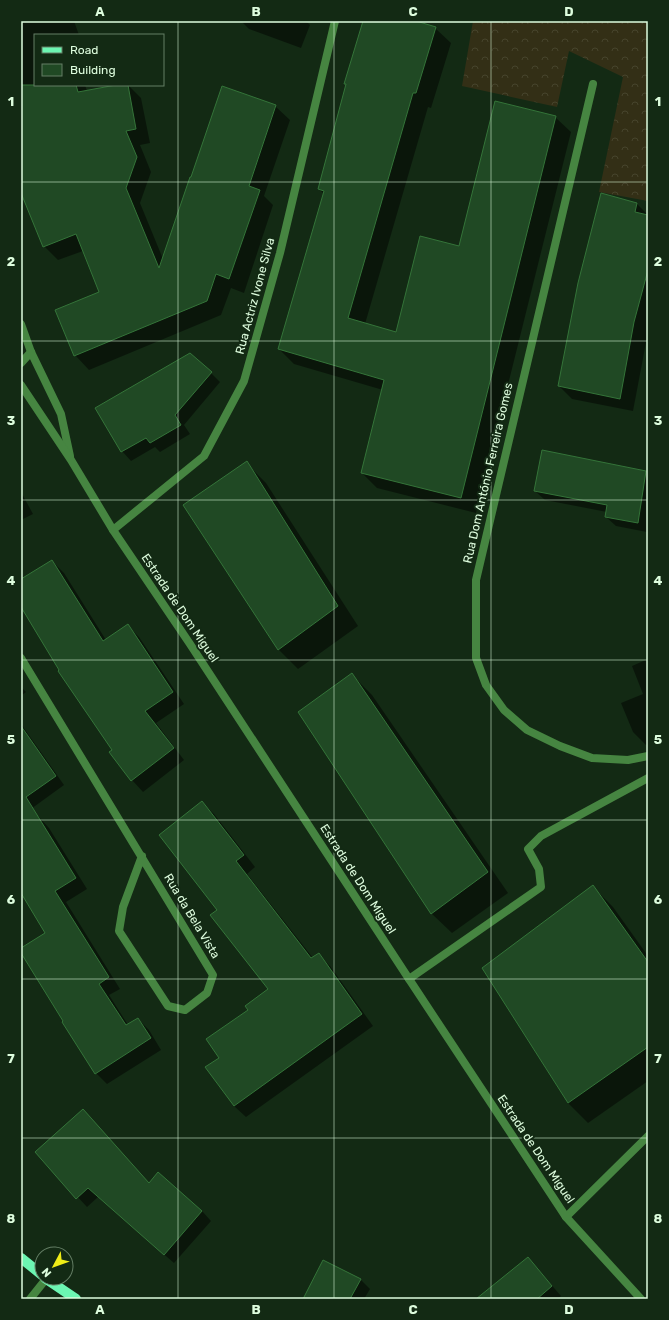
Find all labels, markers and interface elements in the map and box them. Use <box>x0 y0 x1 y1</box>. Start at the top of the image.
text: A <box>95 4 105 19</box>
text: B <box>251 4 261 19</box>
text: C <box>408 4 418 19</box>
text: D <box>564 4 574 19</box>
legend <box>34 34 164 86</box>
text: Road <box>70 43 98 57</box>
text: Building <box>70 63 116 77</box>
text: 1 <box>8 94 14 109</box>
text: 1 <box>655 94 661 109</box>
street label: Rua Actriz Ivone Silva <box>233 236 277 356</box>
text: 2 <box>7 254 15 269</box>
text: 2 <box>654 254 662 269</box>
street label: Rua Dom António Ferreira Gomes <box>460 381 516 565</box>
text: 3 <box>7 413 16 428</box>
text: 3 <box>654 413 663 428</box>
street label: Estrada de Dom Miguel <box>138 551 222 665</box>
text: 4 <box>7 573 16 588</box>
text: 4 <box>654 573 663 588</box>
text: 5 <box>7 732 15 747</box>
text: 5 <box>654 732 662 747</box>
street label: Estrada de Dom Miguel <box>317 822 399 937</box>
street label: Rua da Bela Vista <box>161 871 223 961</box>
text: 6 <box>7 892 16 907</box>
text: 6 <box>654 892 663 907</box>
text: 7 <box>7 1051 15 1066</box>
text: 7 <box>654 1051 662 1066</box>
street label: Estrada de Dom Miguel <box>494 1092 578 1206</box>
text: 8 <box>7 1211 16 1226</box>
text: 8 <box>654 1211 663 1226</box>
north arrow <box>34 1246 74 1286</box>
text: N <box>39 1265 54 1279</box>
text: A <box>95 1302 105 1317</box>
text: B <box>251 1302 261 1317</box>
text: C <box>408 1302 418 1317</box>
text: D <box>564 1302 574 1317</box>

